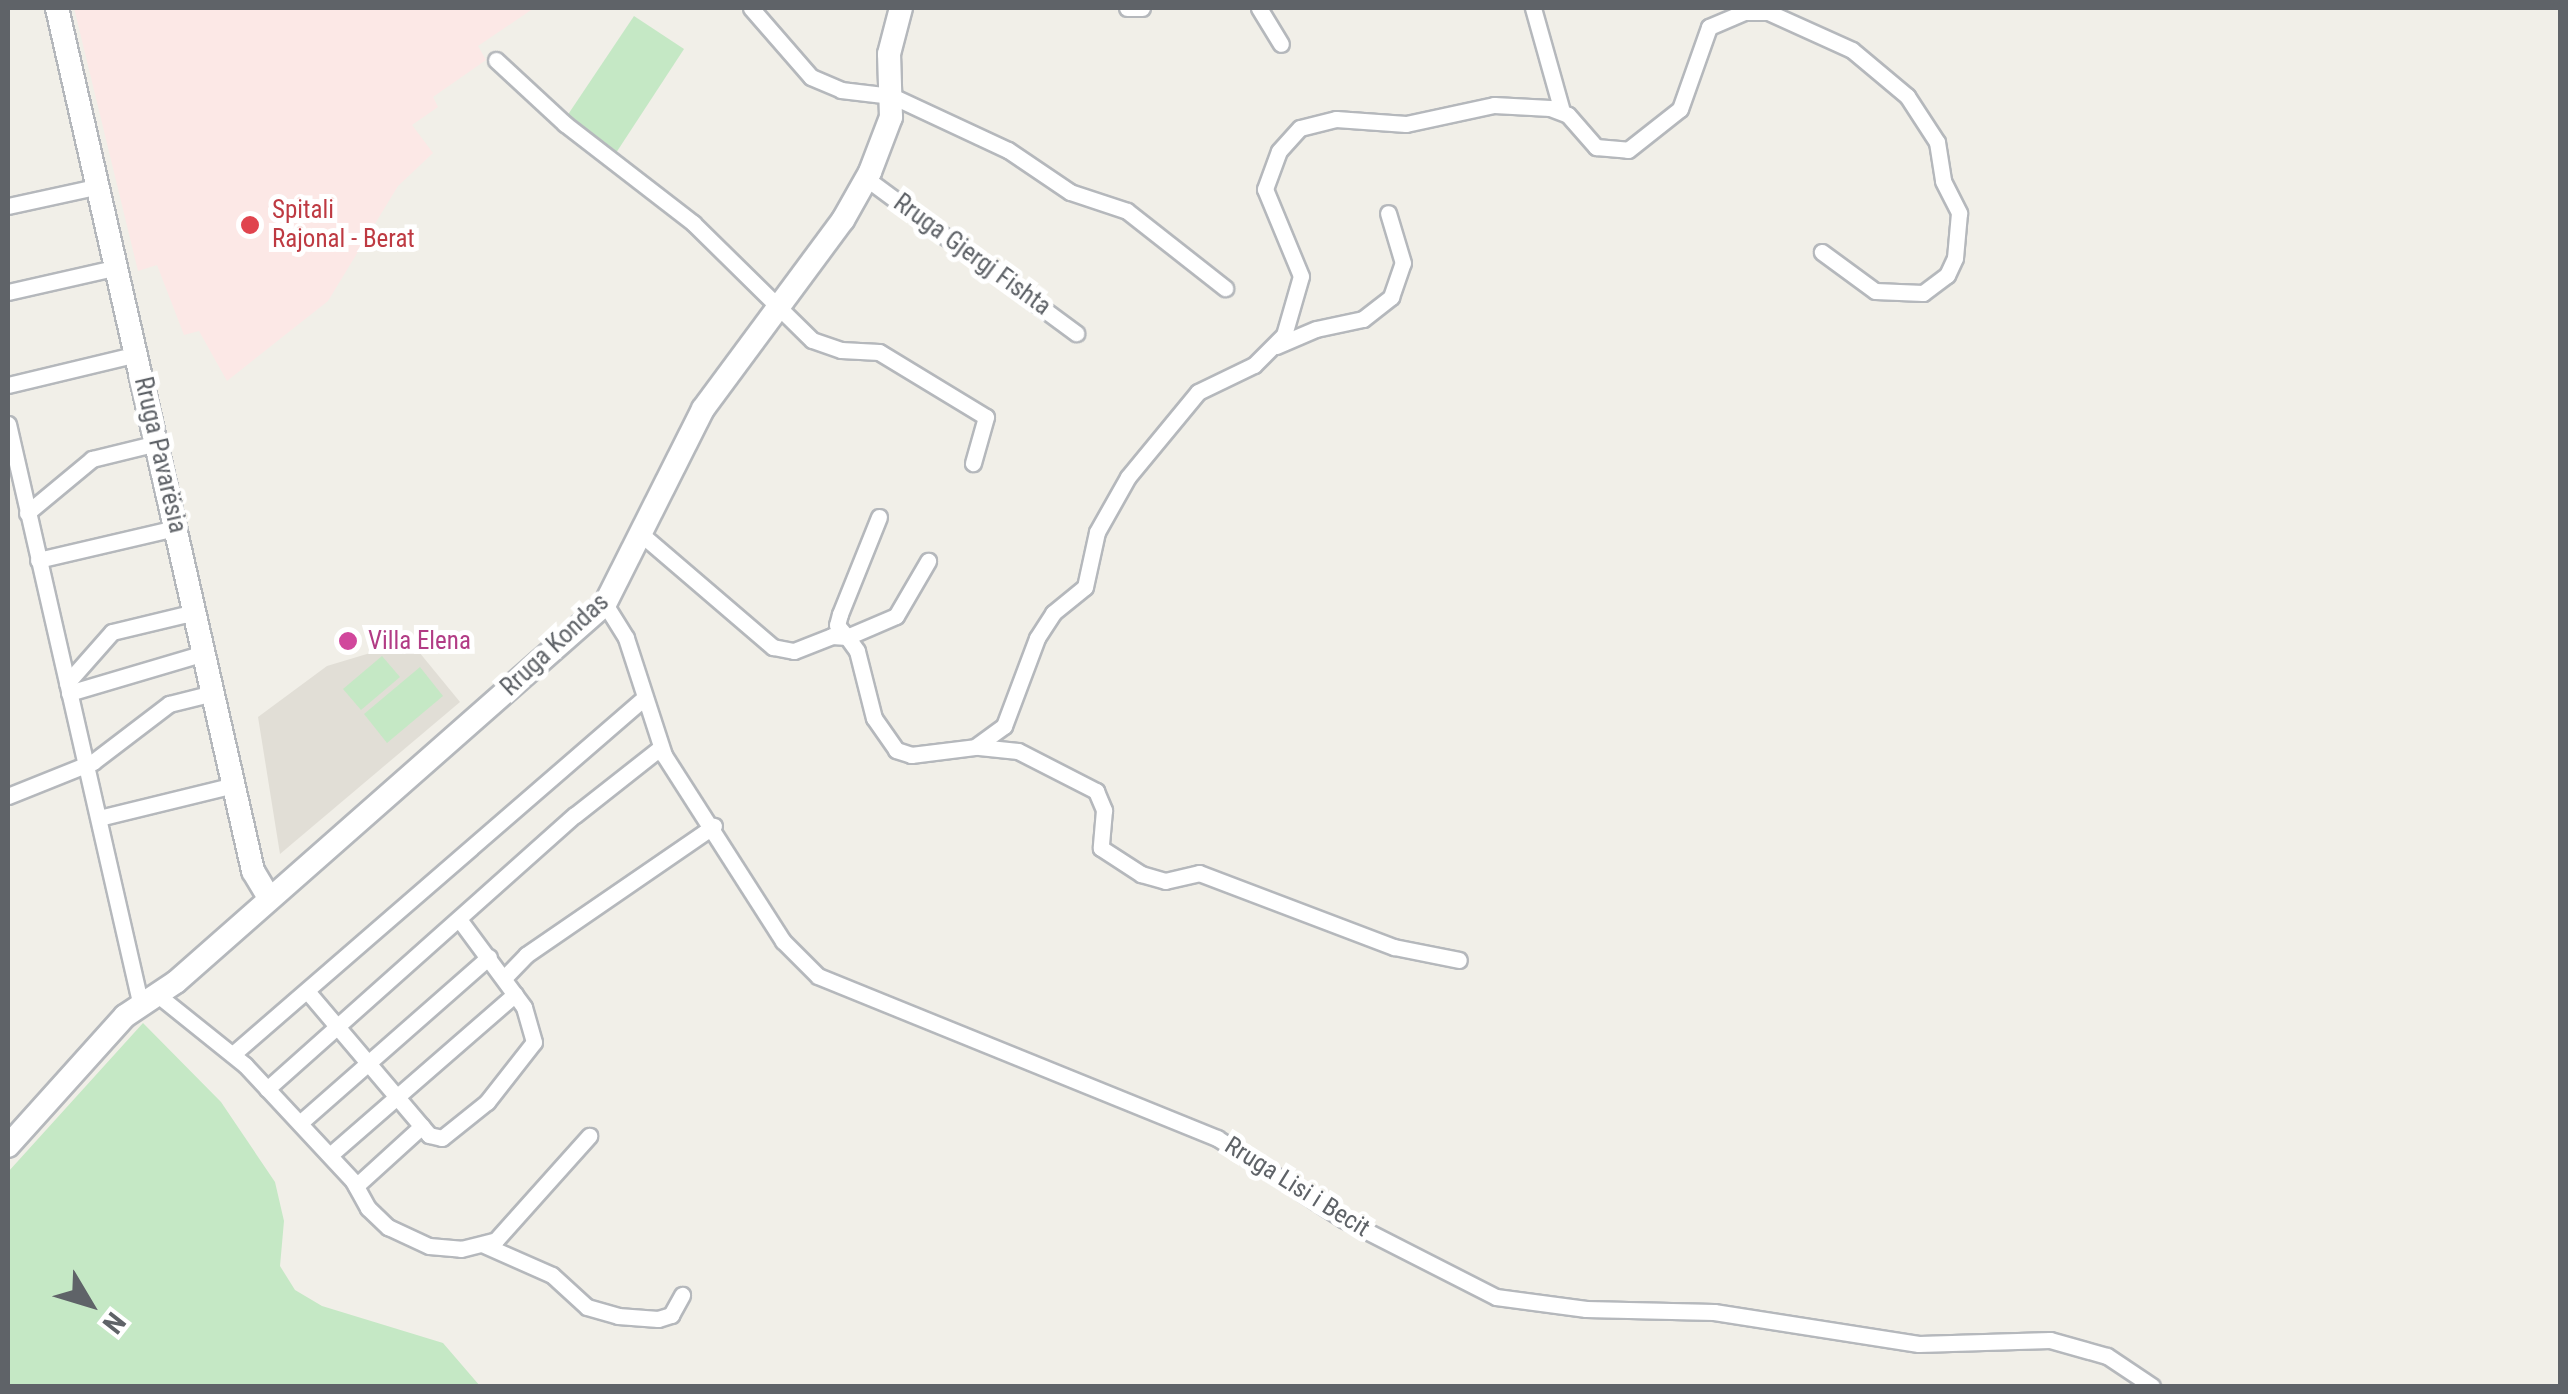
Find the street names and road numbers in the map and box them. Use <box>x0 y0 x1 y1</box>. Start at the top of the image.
street label: Rruga Gjergj Fishta <box>888 188 1056 322</box>
street label: Rruga Pavarësia <box>127 374 193 536</box>
street label: Rruga Kondas <box>495 587 615 703</box>
street label: Rruga Lisi i Becit <box>1219 1131 1375 1243</box>

